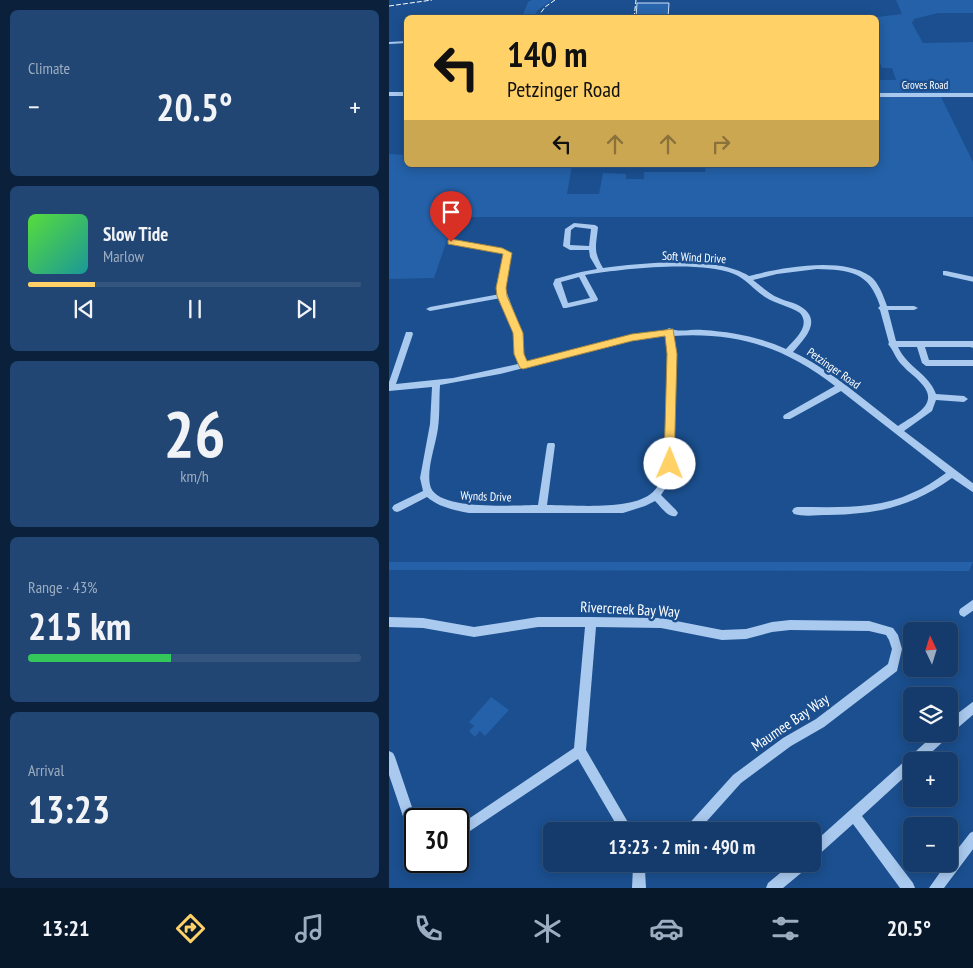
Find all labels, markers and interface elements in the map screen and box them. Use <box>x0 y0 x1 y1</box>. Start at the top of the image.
text: 140 m <box>507 31 588 77</box>
icon: left <box>424 35 489 100</box>
text: Climate <box>28 58 70 78</box>
text: Petzinger Road <box>507 75 621 103</box>
street label: Groves Road <box>902 78 949 92</box>
text: 20.5° <box>156 82 233 131</box>
text: − <box>28 88 40 125</box>
text: + <box>349 88 361 125</box>
icon: left <box>548 130 576 158</box>
icon: ahead <box>601 130 629 158</box>
icon: ahead <box>654 130 682 158</box>
icon: right <box>707 130 735 158</box>
pin <box>430 191 472 242</box>
icon: arrive <box>437 198 465 226</box>
text: Slow Tide <box>103 222 168 246</box>
text: Marlow <box>103 246 144 266</box>
street label: Soft Wind Drive <box>662 248 727 266</box>
icon: previous <box>70 295 98 323</box>
icon: pause <box>181 295 209 323</box>
icon: next <box>292 295 320 323</box>
street label: Petzinger Road <box>804 344 864 392</box>
text: 26 <box>163 391 226 475</box>
position arrow <box>643 437 695 489</box>
text: km/h <box>180 466 209 486</box>
street label: Wynds Drive <box>460 488 512 504</box>
text: Range · 43% <box>28 577 97 597</box>
street label: Rivercreek Bay Way <box>580 597 680 621</box>
text: 215 km <box>28 601 131 650</box>
north arrow <box>903 622 958 678</box>
map controls <box>903 622 958 872</box>
button: layers <box>903 687 958 742</box>
street label: Maumee Bay Way <box>748 689 833 755</box>
button: + <box>903 752 958 807</box>
text: Arrival <box>28 760 64 780</box>
text: 13:23 <box>28 784 110 833</box>
speed limit sign: 30 <box>404 808 469 873</box>
button: − <box>903 817 958 872</box>
text: 13:23 · 2 min · 490 m <box>609 835 755 859</box>
icon: directions <box>173 911 208 946</box>
icon: music <box>292 911 327 946</box>
icon: phone <box>411 911 446 946</box>
icon: climate <box>530 911 565 946</box>
icon: car <box>649 911 684 946</box>
icon: filters <box>768 911 803 946</box>
text: 13:21 <box>42 914 90 942</box>
text: 20.5° <box>887 914 931 942</box>

